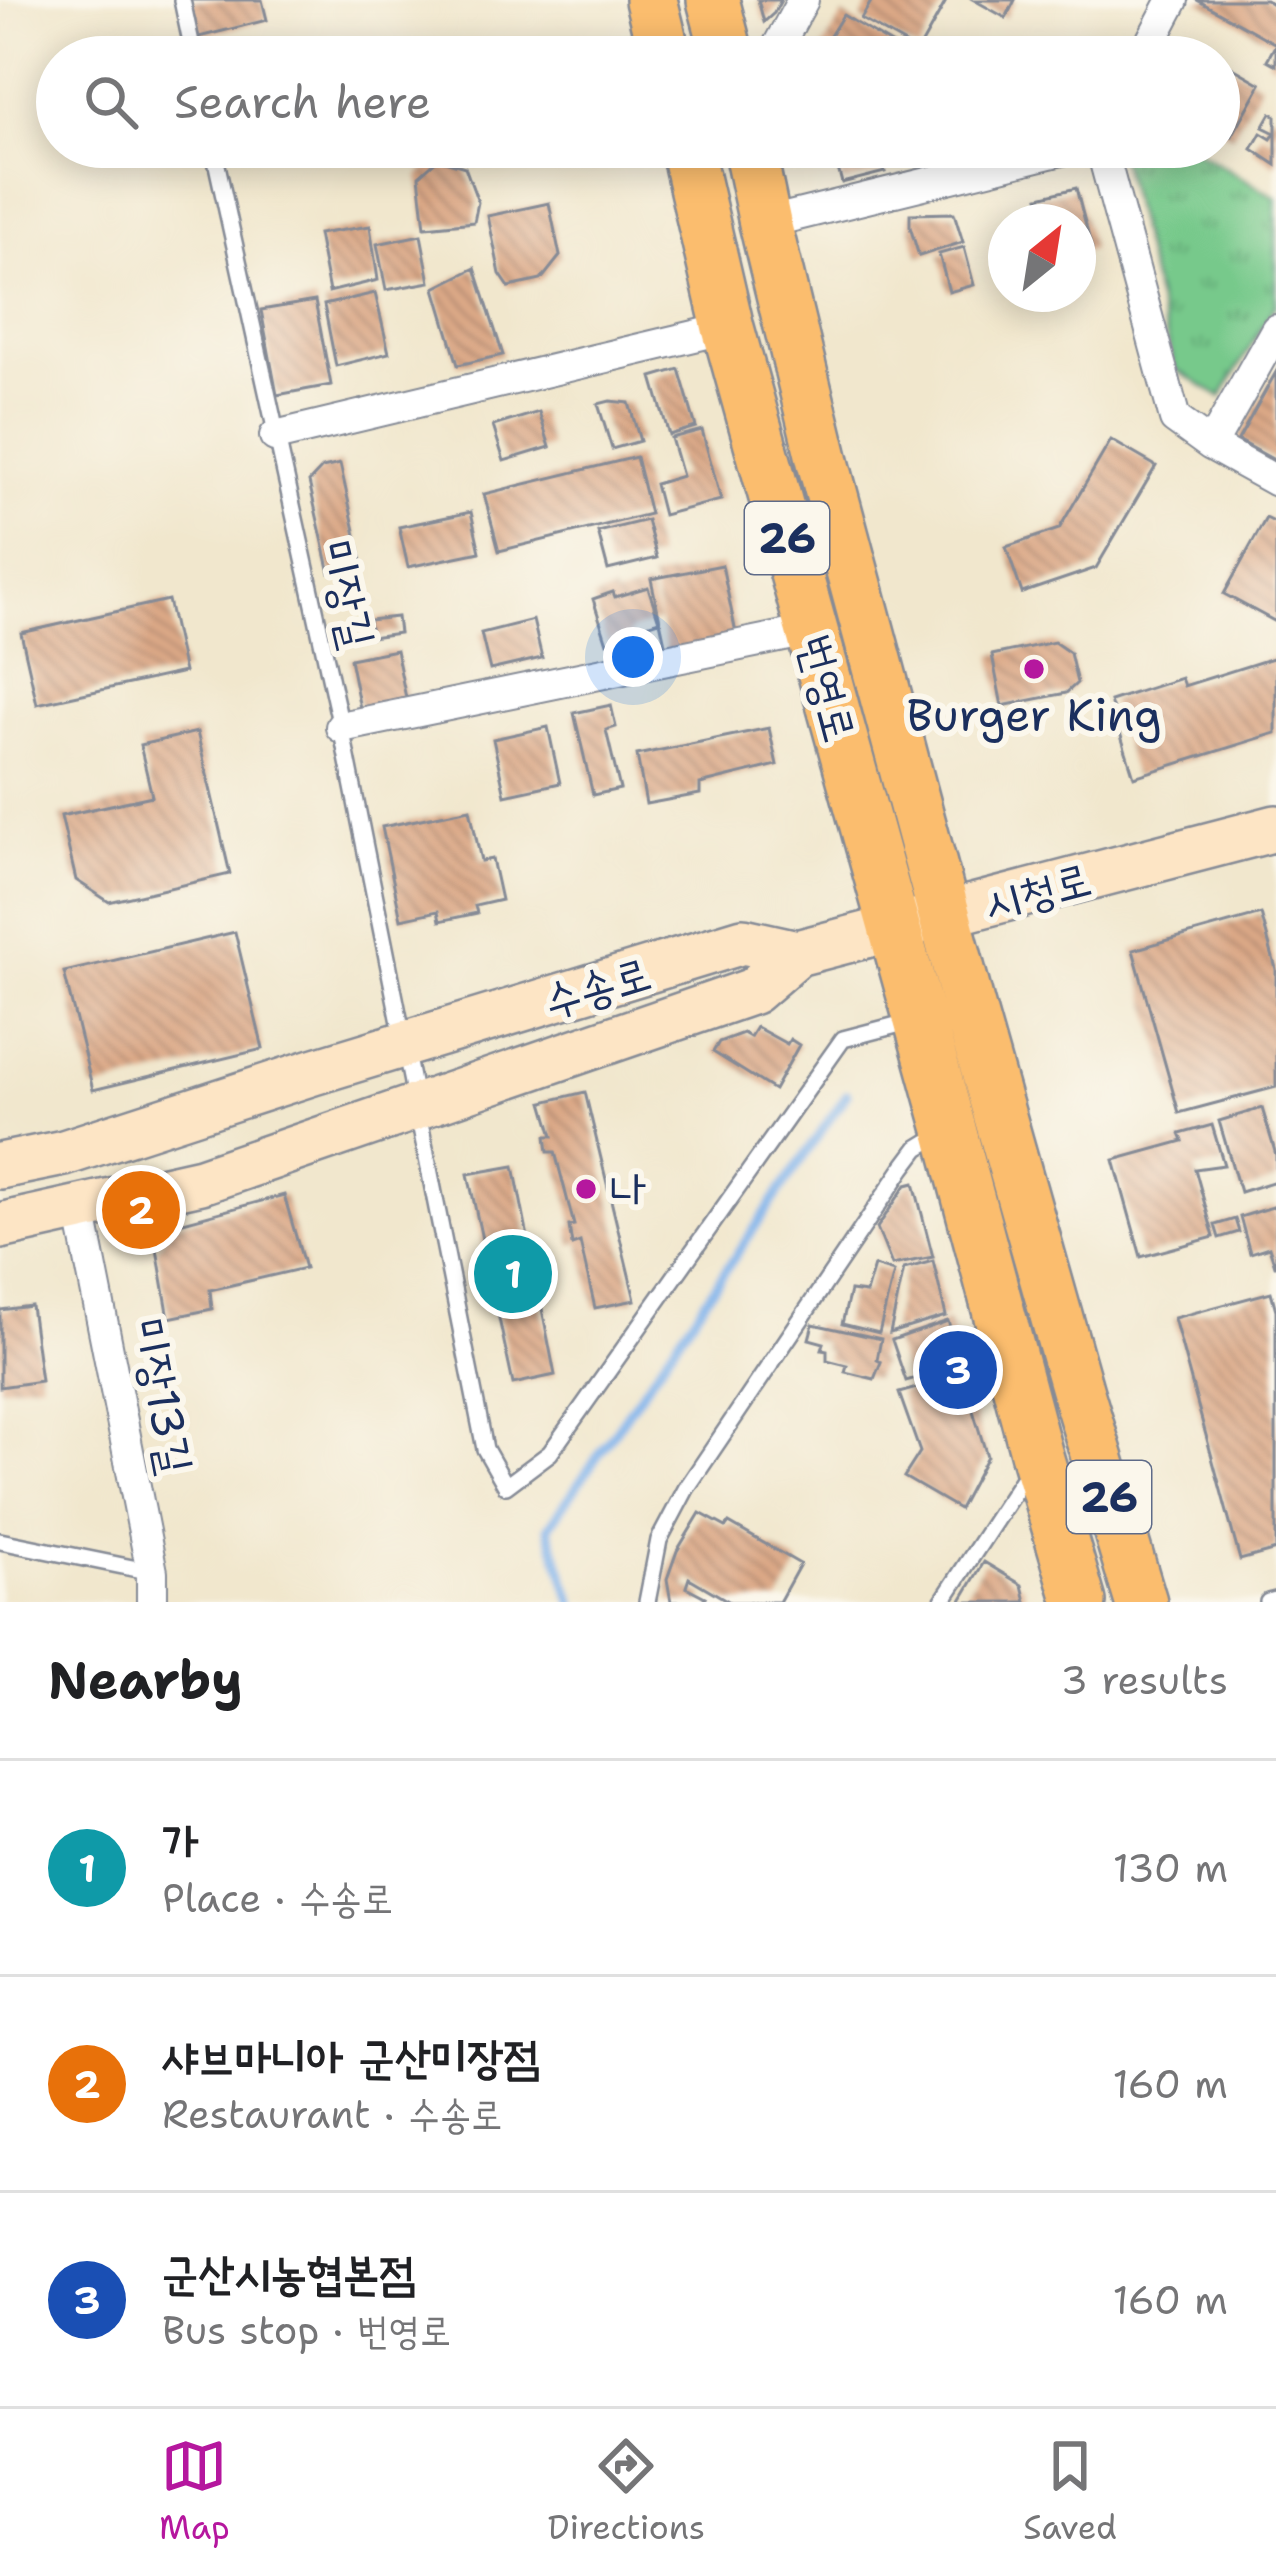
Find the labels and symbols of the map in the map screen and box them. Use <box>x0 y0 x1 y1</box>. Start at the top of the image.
north arrow <box>988 204 1096 312</box>
road number: 26 <box>745 502 829 574</box>
street label: 미장길 <box>307 534 389 654</box>
your location <box>603 627 663 687</box>
street label: 번영로 <box>785 628 871 748</box>
marker: Burger King <box>1021 656 1047 682</box>
place label: Burger King <box>906 685 1162 745</box>
street label: 시청로 <box>977 848 1097 934</box>
street label: 수송로 <box>536 942 658 1032</box>
place label: 나 <box>610 1159 646 1219</box>
pin: 2 <box>102 1165 180 1255</box>
marker: 나 <box>573 1176 599 1202</box>
pin: 1 <box>474 1229 552 1319</box>
street label: 미장13길 <box>119 1313 207 1479</box>
pin: 3 <box>919 1325 997 1415</box>
road number: 26 <box>1067 1461 1151 1533</box>

